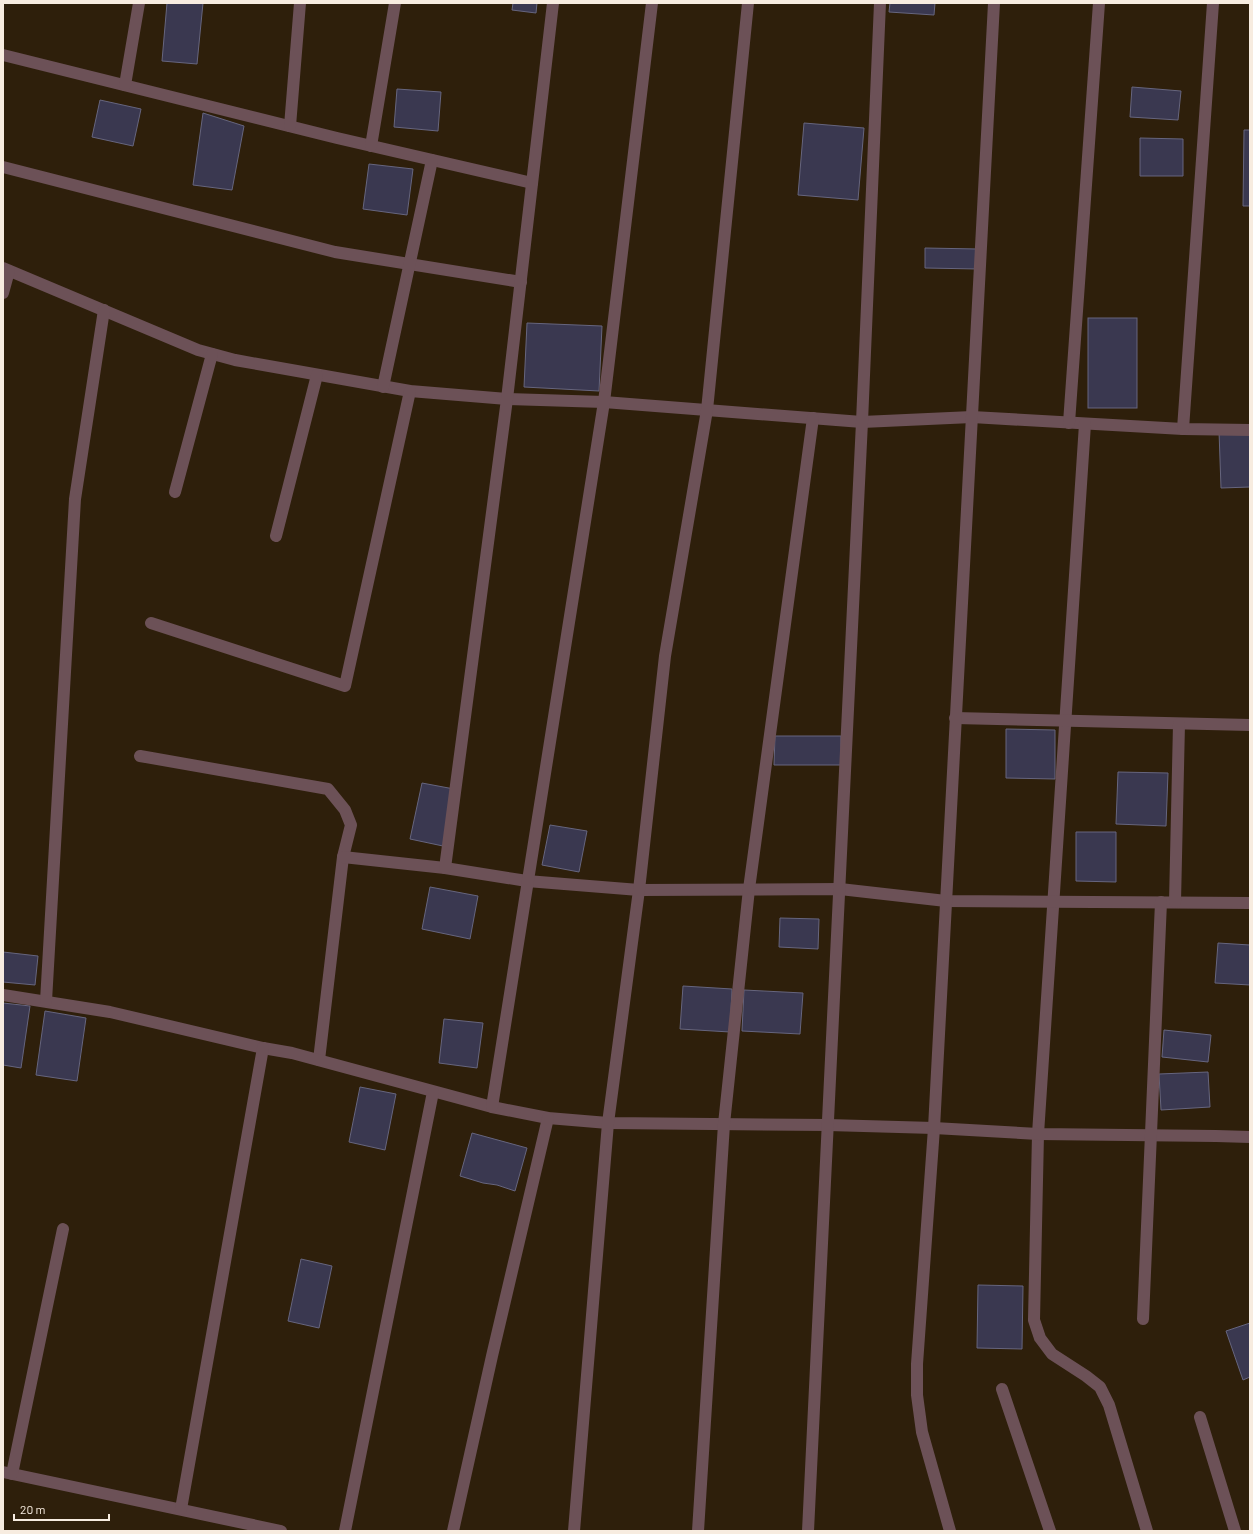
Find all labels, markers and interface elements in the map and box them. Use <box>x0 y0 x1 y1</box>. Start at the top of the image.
scale bar <box>14 1496 109 1522</box>
text: 20 m <box>20 1502 46 1516</box>

